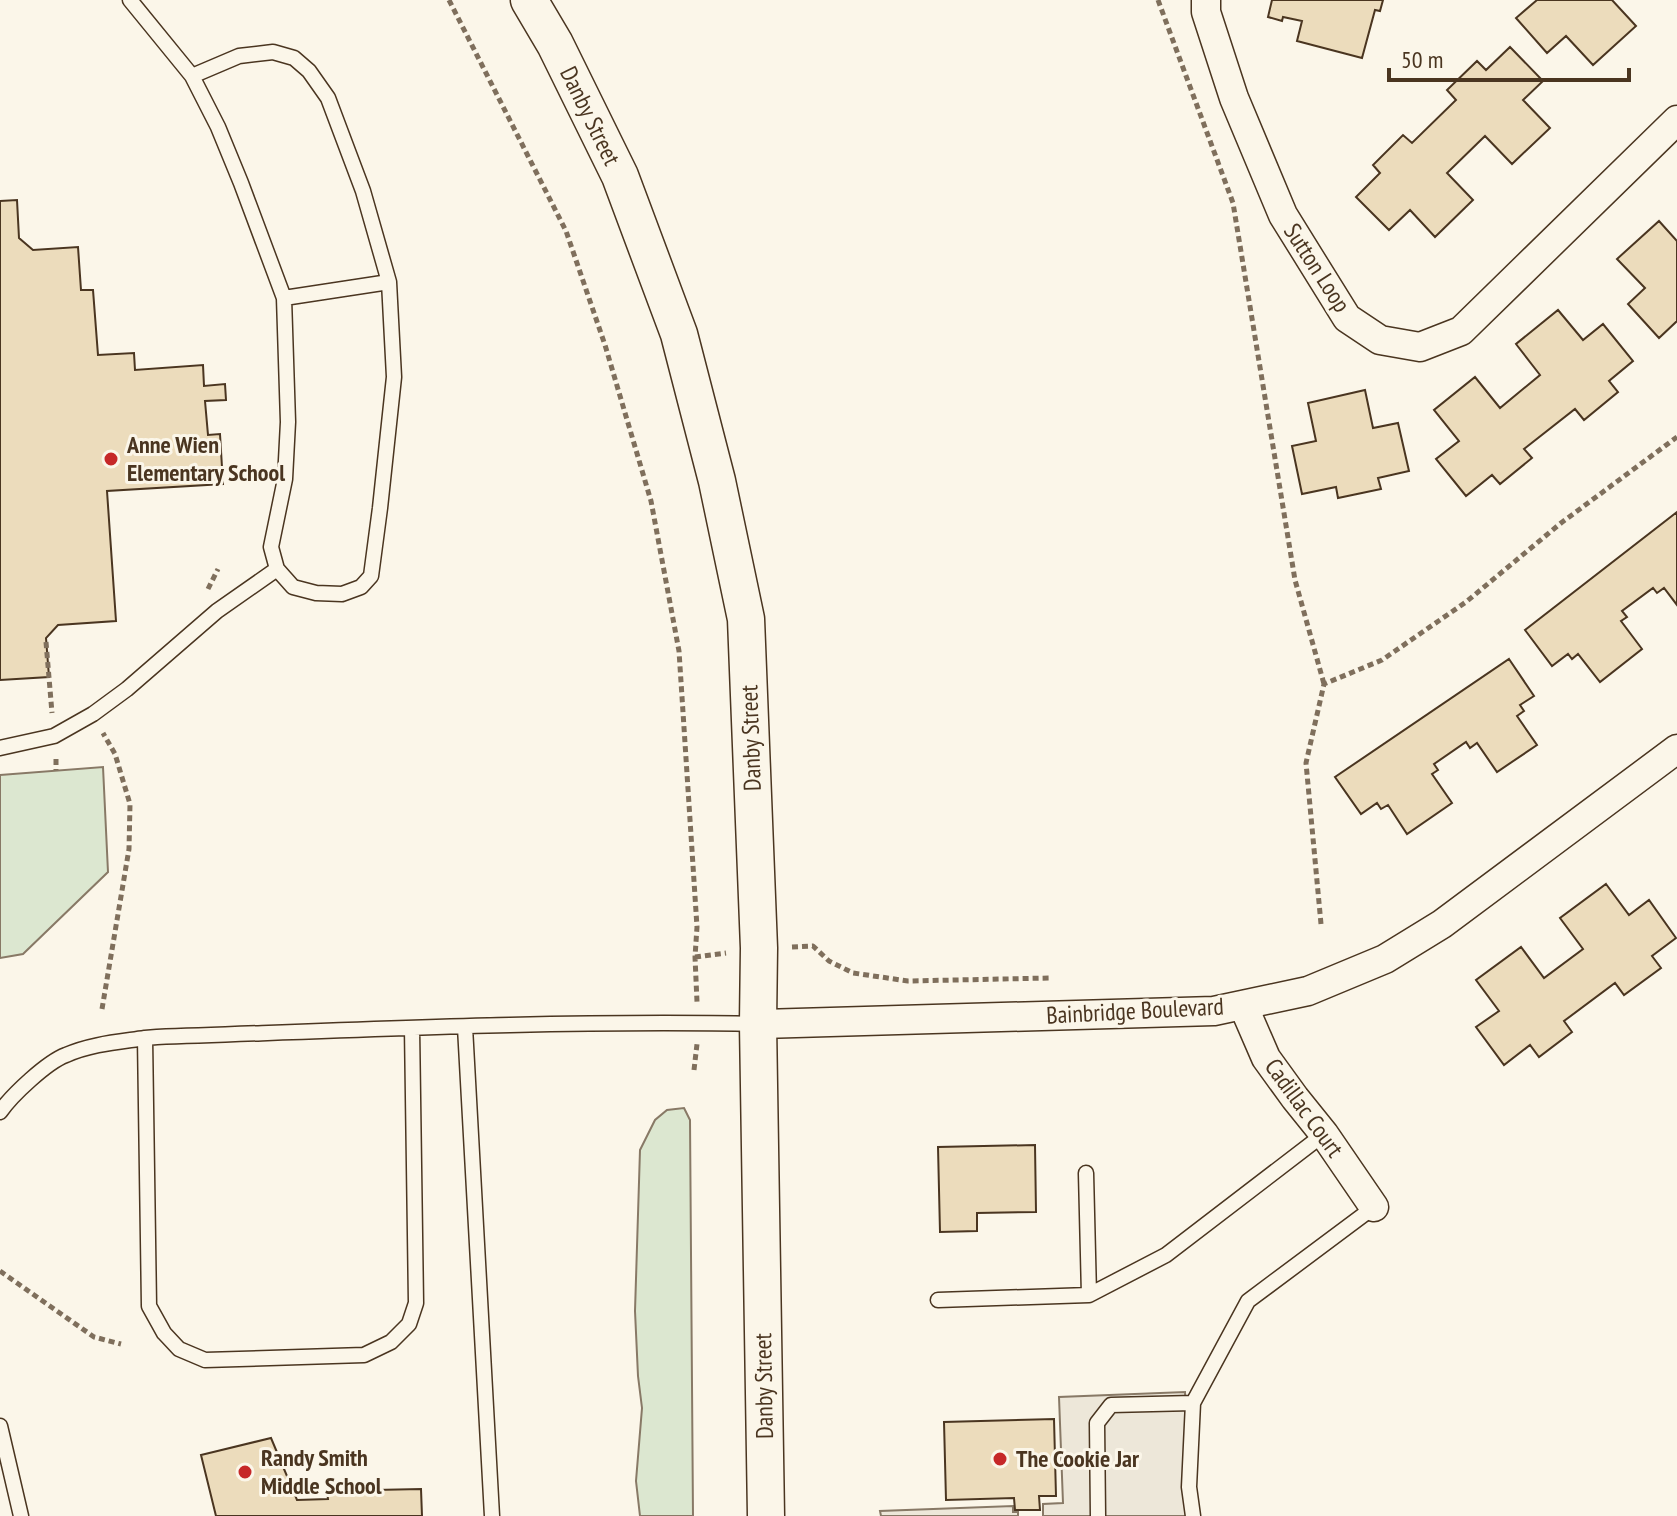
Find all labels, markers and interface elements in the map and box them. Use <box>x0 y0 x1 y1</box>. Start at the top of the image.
scale bar <box>1389 32 1629 82</box>
text: 50 m <box>1401 44 1443 75</box>
street label: Danby Street <box>553 61 628 171</box>
street label: Sutton Loop <box>1277 217 1358 318</box>
place label: Anne Wien Elementary School <box>126 429 285 488</box>
marker: Anne Wien Elementary School <box>102 450 120 468</box>
street label: Danby Street <box>733 684 768 792</box>
street label: Bainbridge Boulevard <box>1045 990 1224 1031</box>
street label: Cadillac Court <box>1258 1052 1351 1164</box>
street label: Danby Street <box>747 1332 780 1439</box>
place label: Randy Smith Middle School <box>261 1442 382 1501</box>
place label: The Cookie Jar <box>1016 1443 1140 1474</box>
marker: The Cookie Jar <box>991 1450 1009 1468</box>
marker: Randy Smith Middle School <box>236 1463 254 1481</box>

